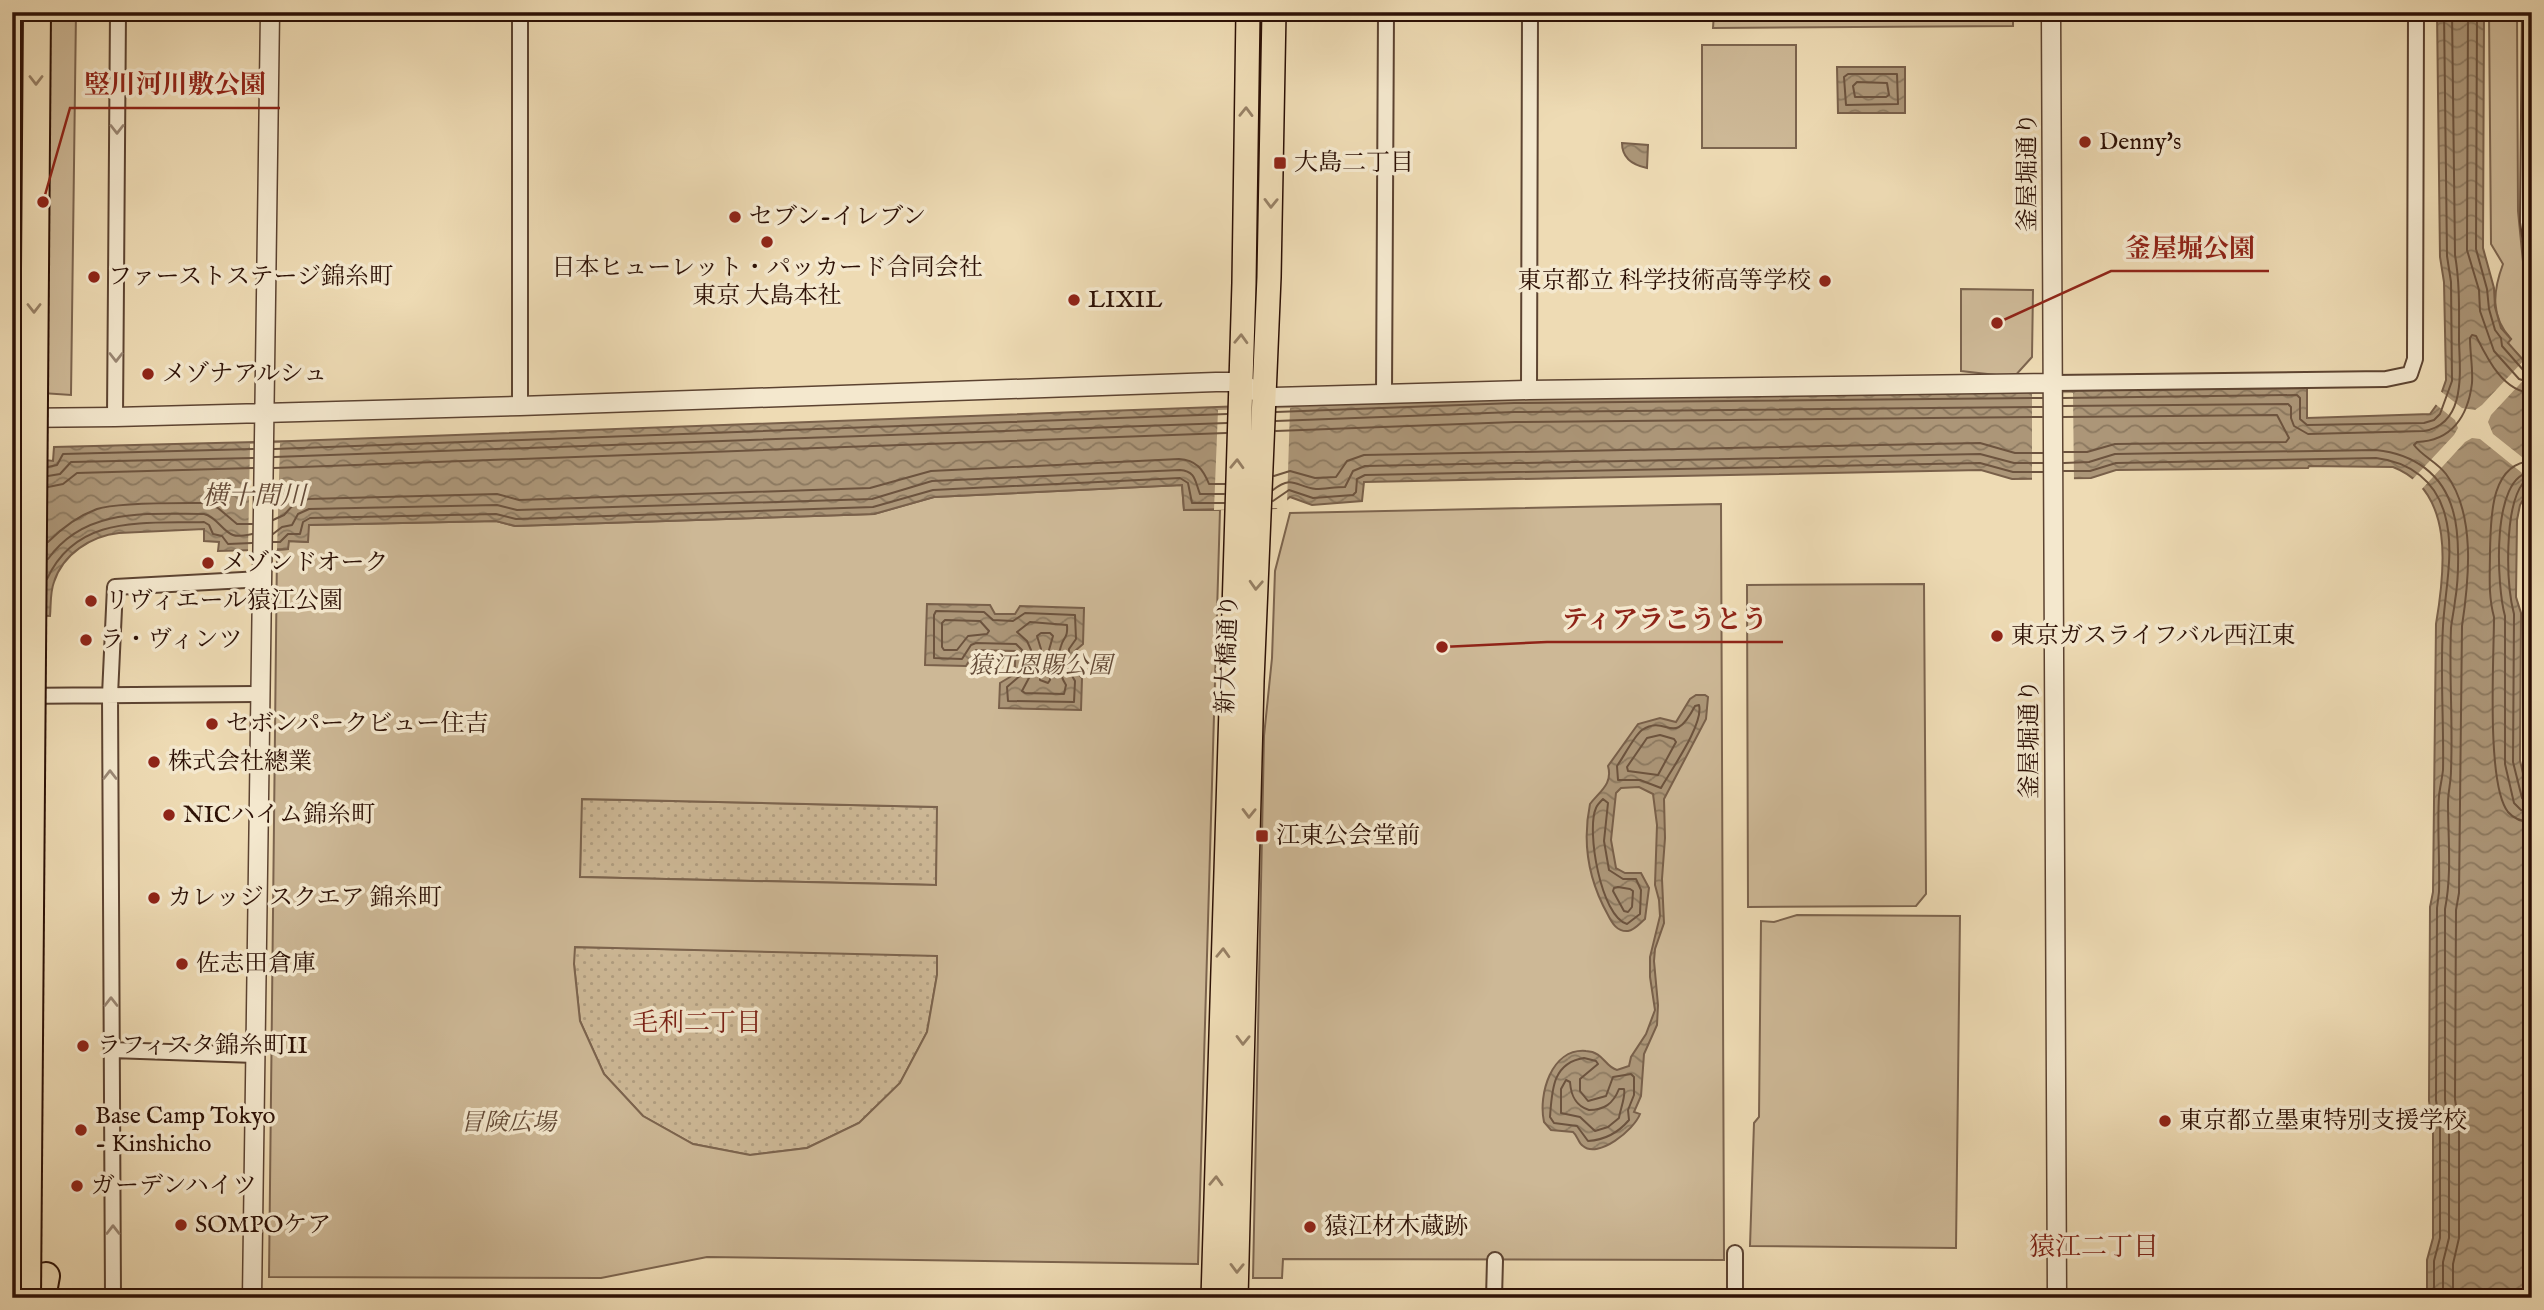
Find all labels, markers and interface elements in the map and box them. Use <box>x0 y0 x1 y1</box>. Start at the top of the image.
callout: 竪川河川敷公園 <box>70 61 280 108</box>
text: 竪川河川敷公園 <box>84 69 266 102</box>
one-way arrow <box>28 76 44 86</box>
one-way arrow <box>1238 106 1254 117</box>
street label: 釜屋堀通り <box>2013 112 2044 232</box>
one-way arrow <box>109 125 125 135</box>
place label: Denny's <box>2099 127 2181 158</box>
marker: Denny's <box>2077 134 2093 150</box>
place label: 大島二丁目 <box>1294 148 1414 179</box>
marker: 大島二丁目 <box>1272 155 1288 171</box>
one-way arrow <box>1263 198 1278 209</box>
place label: セブン-イレブン <box>749 202 926 233</box>
marker: セブン-イレブン <box>727 209 743 225</box>
callout: 釜屋堀公園 <box>2111 224 2269 271</box>
text: 釜屋堀公園 <box>2125 233 2255 266</box>
marker: 日本ヒューレット・パッカード合同会社 東京 大島本社 <box>759 234 775 250</box>
place label: 日本ヒューレット・パッカード合同会社 東京 大島本社 <box>551 253 983 312</box>
place label: ファーストステージ錦糸町 <box>108 262 393 293</box>
place label: 東京都立 科学技術高等学校 <box>1518 266 1811 297</box>
marker: ファーストステージ錦糸町 <box>86 269 102 285</box>
marker: 東京都立 科学技術高等学校 <box>1817 273 1833 289</box>
place label: LIXIL <box>1088 285 1163 316</box>
marker: LIXIL <box>1066 292 1082 308</box>
one-way arrow <box>26 303 42 314</box>
one-way arrow <box>1234 334 1249 345</box>
one-way arrow <box>108 352 124 363</box>
place label: メゾナアルシュ <box>162 359 327 390</box>
marker: メゾナアルシュ <box>140 366 156 382</box>
one-way arrow <box>1229 458 1245 468</box>
water label: 横十間川 <box>202 480 309 513</box>
place label: メゾンドオーク <box>222 548 389 579</box>
marker: メゾンドオーク <box>200 555 216 571</box>
one-way arrow <box>1249 580 1264 591</box>
place label: リヴィエール猿江公園 <box>105 586 343 617</box>
marker: リヴィエール猿江公園 <box>83 593 99 609</box>
street label: 新大橋通り <box>1210 593 1246 715</box>
callout: ティアラこうとう <box>1547 595 1783 642</box>
text: ティアラこうとう <box>1562 604 1768 637</box>
place label: 東京ガスライフバル西江東 <box>2011 621 2296 652</box>
place label: ラ・ヴィンツ <box>100 625 243 656</box>
marker: 東京ガスライフバル西江東 <box>1989 628 2005 644</box>
marker: ラ・ヴィンツ <box>78 632 94 648</box>
park label: 猿江恩賜公園 <box>968 651 1116 682</box>
street label: 釜屋堀通り <box>2015 679 2046 799</box>
place label: セボンパークビュー住吉 <box>226 709 488 740</box>
marker: セボンパークビュー住吉 <box>204 716 220 732</box>
place label: 株式会社總業 <box>168 747 312 778</box>
marker: 株式会社總業 <box>146 754 162 770</box>
one-way arrow <box>102 769 118 779</box>
place label: NICハイム錦糸町 <box>183 800 375 831</box>
marker: NICハイム錦糸町 <box>161 807 177 823</box>
one-way arrow <box>1241 808 1256 819</box>
place label: 江東公会堂前 <box>1276 821 1420 852</box>
marker: 江東公会堂前 <box>1254 828 1270 844</box>
place label: カレッジ スクエア 錦糸町 <box>168 883 442 914</box>
marker: カレッジ スクエア 錦糸町 <box>146 890 162 906</box>
one-way arrow <box>1215 947 1231 958</box>
place label: 佐志田倉庫 <box>196 949 316 980</box>
marker: 佐志田倉庫 <box>174 956 190 972</box>
one-way arrow <box>103 996 119 1007</box>
district label: 毛利二丁目 <box>632 1007 762 1040</box>
place label: ラフィスタ錦糸町II <box>97 1031 308 1062</box>
one-way arrow <box>1235 1036 1251 1046</box>
marker: ラフィスタ錦糸町II <box>75 1038 91 1054</box>
place label: Base Camp Tokyo - Kinshicho <box>95 1101 276 1160</box>
place label: 東京都立墨東特別支援学校 <box>2179 1106 2467 1137</box>
park label: 冒険広場 <box>460 1108 558 1139</box>
marker: 東京都立墨東特別支援学校 <box>2157 1113 2173 1129</box>
marker: Base Camp Tokyo - Kinshicho <box>73 1122 89 1138</box>
place label: ガーデンハイツ <box>91 1171 257 1202</box>
one-way arrow <box>1209 1175 1224 1186</box>
marker: ガーデンハイツ <box>69 1178 85 1194</box>
place label: SOMPOケア <box>195 1210 331 1241</box>
place label: 猿江材木蔵跡 <box>1324 1212 1468 1243</box>
marker: SOMPOケア <box>173 1217 189 1233</box>
marker: 猿江材木蔵跡 <box>1302 1219 1318 1235</box>
one-way arrow <box>105 1224 121 1234</box>
district label: 猿江二丁目 <box>2029 1231 2159 1264</box>
one-way arrow <box>1229 1263 1245 1273</box>

